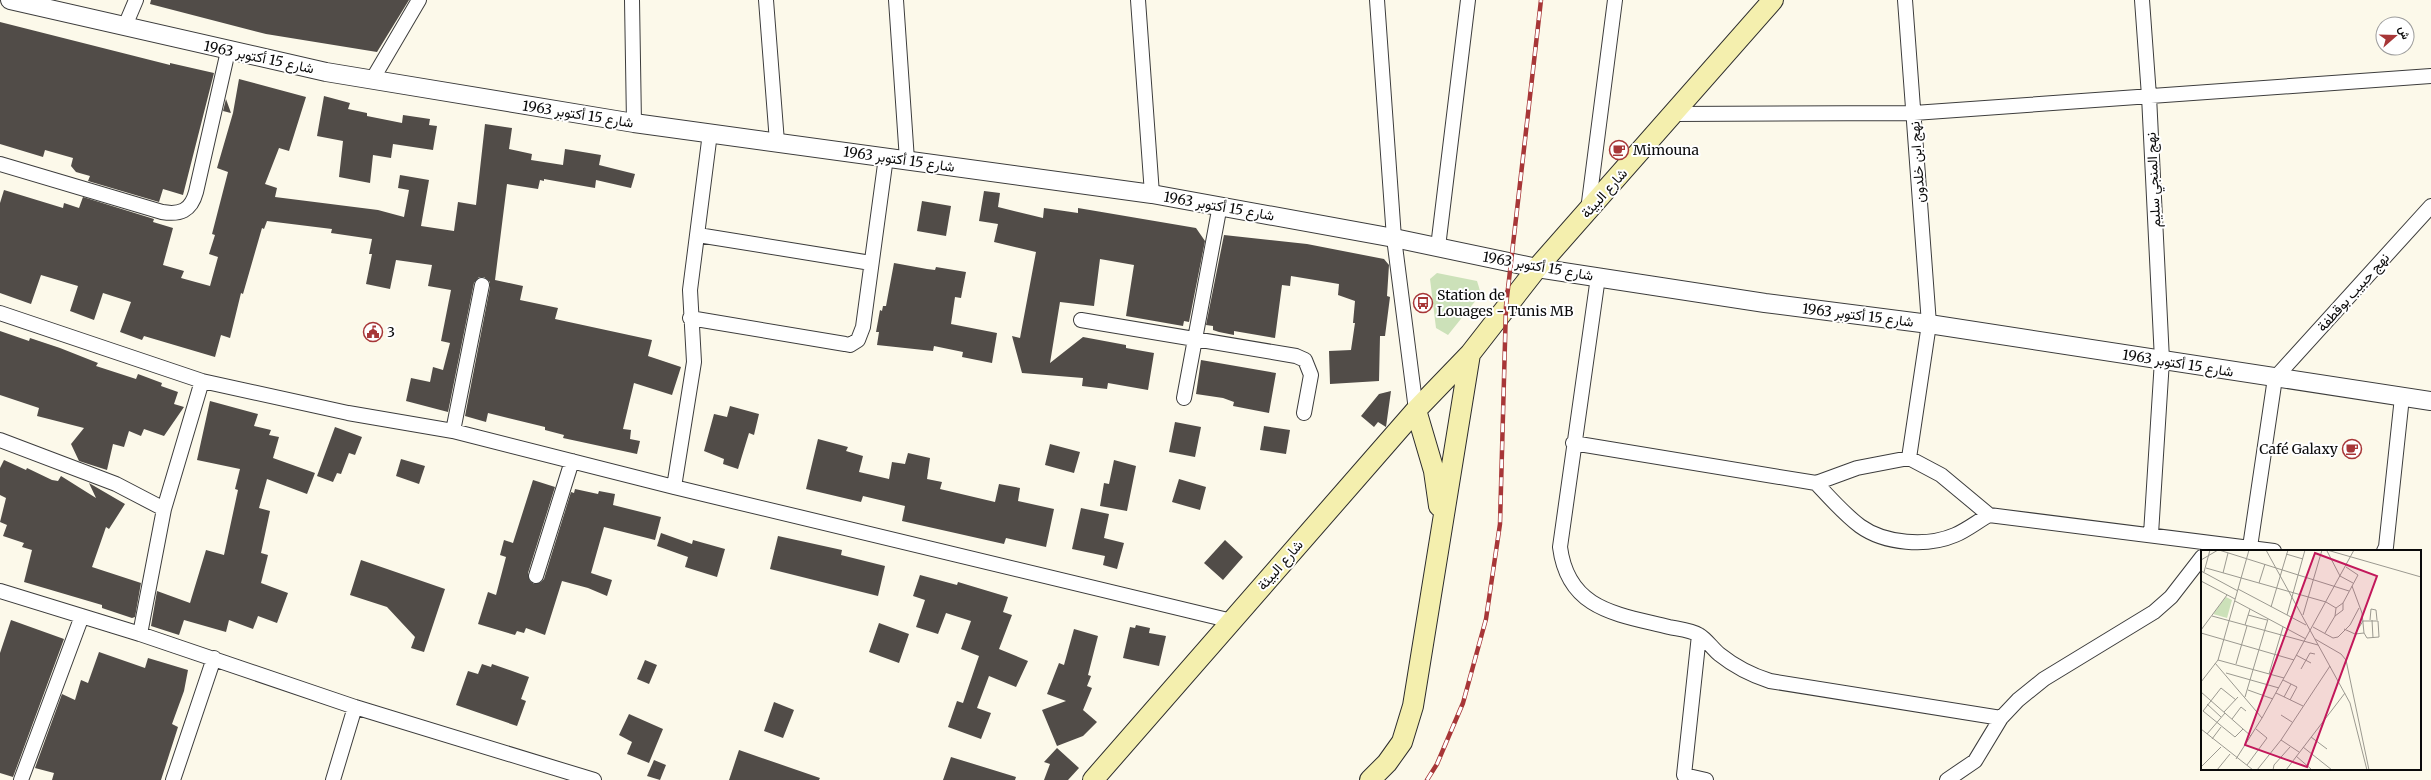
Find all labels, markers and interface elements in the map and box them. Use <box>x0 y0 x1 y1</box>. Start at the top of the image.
north arrow <box>2375 16 2415 56</box>
text: ش <box>2396 24 2413 41</box>
street label: شارع 15 أكتوبر 1963 <box>202 37 316 79</box>
street label: شارع 15 أكتوبر 1963 <box>521 96 635 134</box>
street label: نهج ابن خلدون <box>1905 120 1931 203</box>
street label: نهج المنجي سليم <box>2142 132 2167 228</box>
cafe icon: Mimouna <box>1608 139 1630 161</box>
place label: Mimouna <box>1633 141 1699 159</box>
street label: شارع 15 أكتوبر 1963 <box>842 142 956 178</box>
street label: شارع البيئة <box>1577 164 1633 223</box>
street label: شارع 15 أكتوبر 1963 <box>1162 187 1276 227</box>
street label: شارع 15 أكتوبر 1963 <box>1481 247 1595 287</box>
street label: نهج حبيب بوقطفة <box>2313 249 2395 337</box>
place label: Station de Louages - Tunis MB <box>1437 286 1573 320</box>
bus stop icon: Station de Louages - Tunis MB <box>1412 292 1434 314</box>
street label: شارع 15 أكتوبر 1963 <box>1801 299 1915 333</box>
public building icon: 3 <box>362 321 384 343</box>
place label: 3 <box>387 323 395 341</box>
street label: شارع 15 أكتوبر 1963 <box>2121 345 2235 383</box>
cafe icon: Café Galaxy <box>2341 438 2363 460</box>
place label: Café Galaxy <box>2259 440 2339 458</box>
street label: شارع البيئة <box>1253 536 1308 595</box>
inset map <box>2201 550 2421 770</box>

